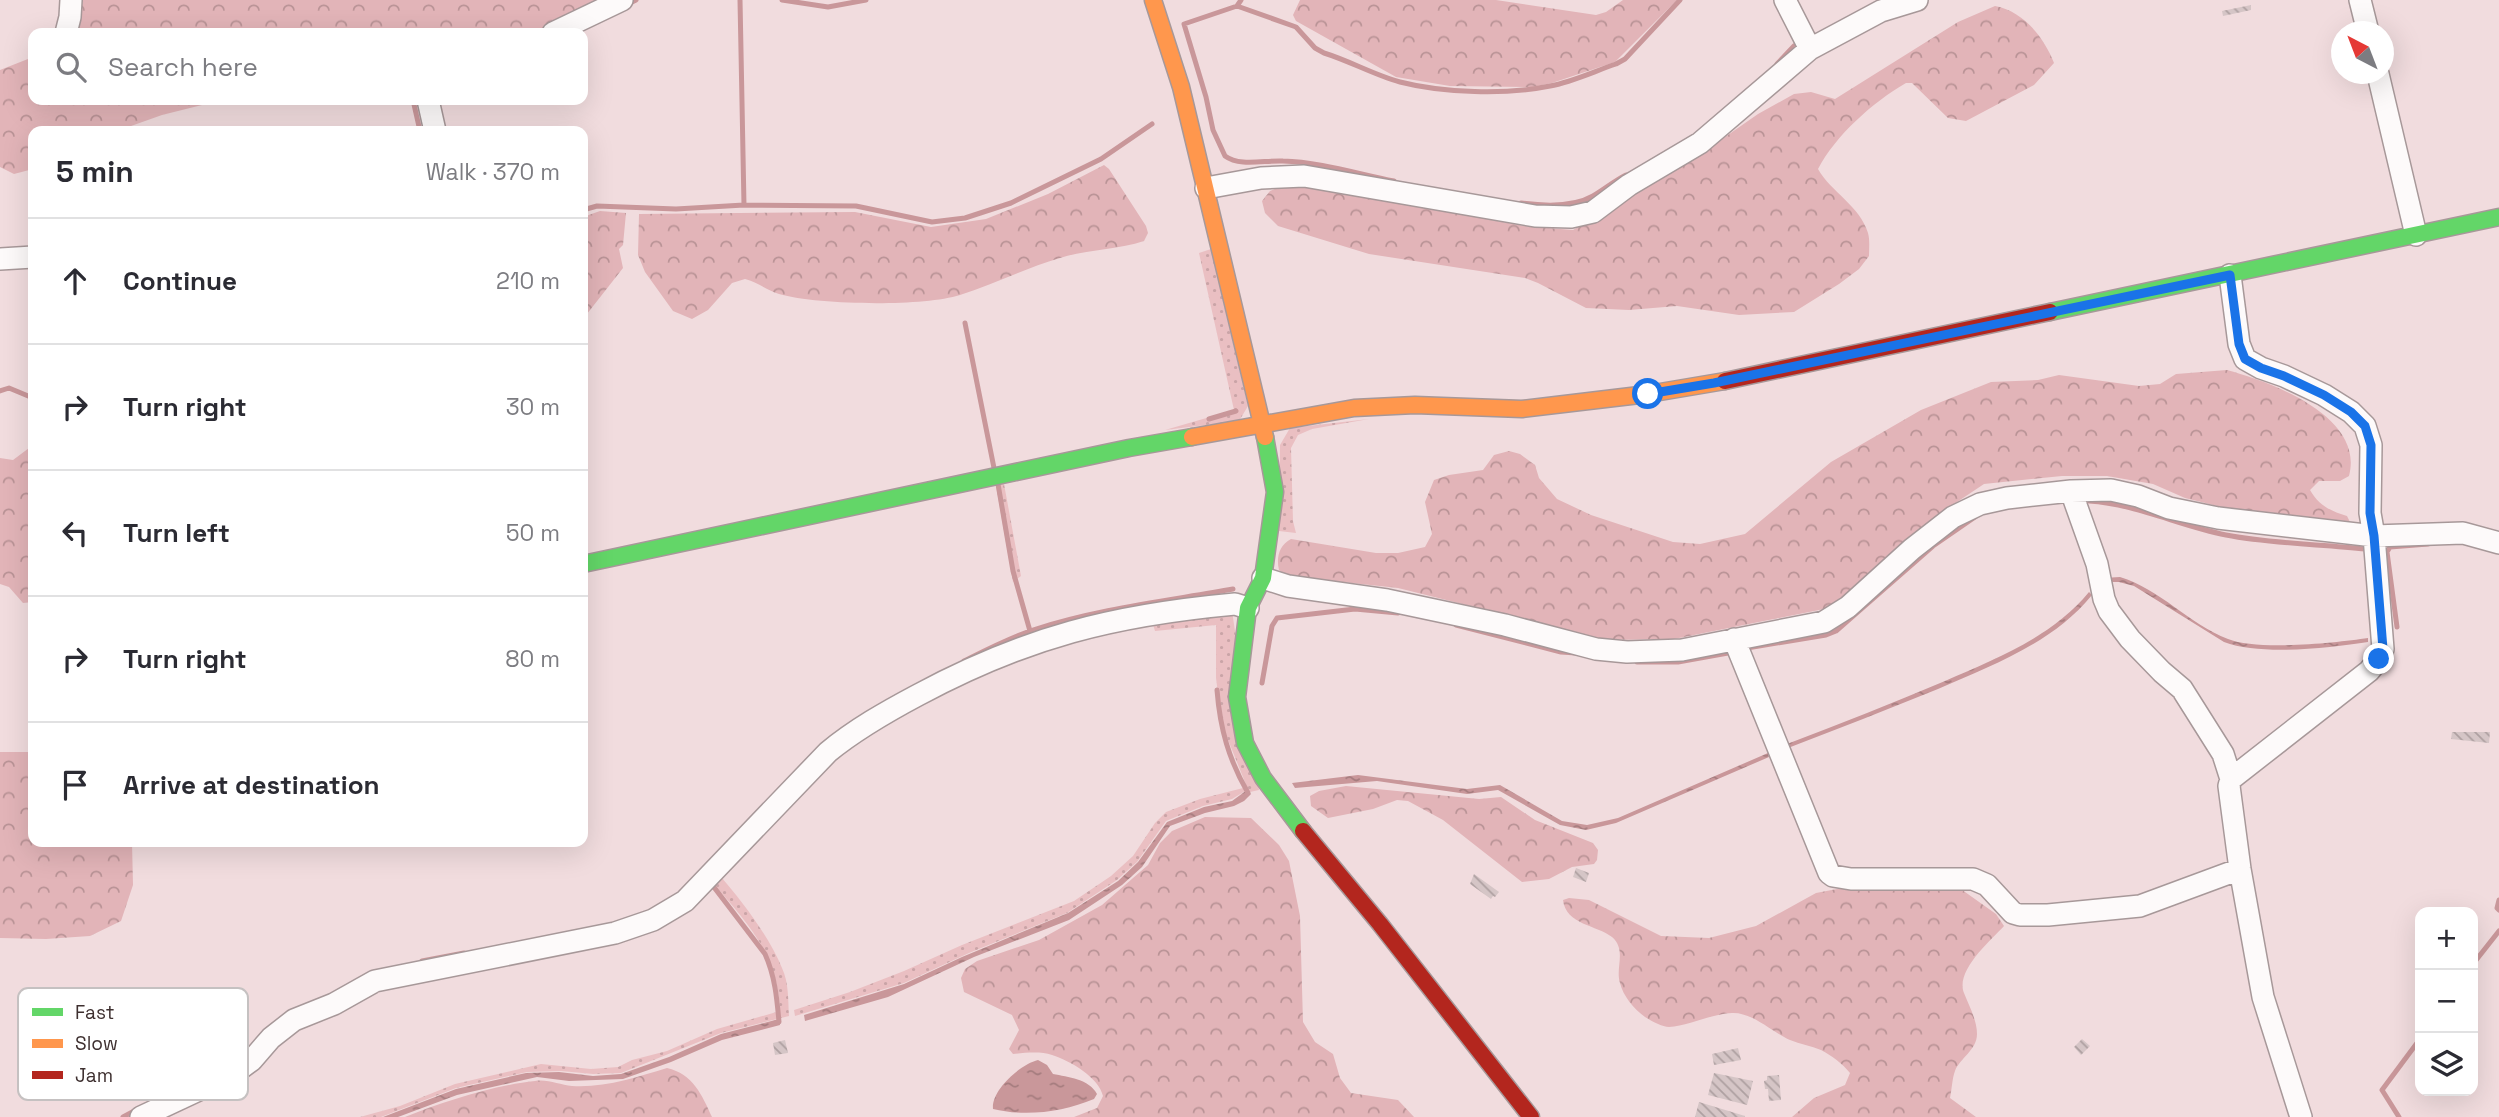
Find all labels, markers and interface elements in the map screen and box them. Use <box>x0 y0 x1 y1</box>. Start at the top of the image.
north arrow <box>2331 21 2394 84</box>
search box <box>28 28 588 105</box>
icon: search <box>52 48 90 86</box>
text: Search here <box>108 50 258 84</box>
text: 5 min <box>56 152 134 191</box>
text: Walk · 370 m <box>426 157 560 187</box>
icon: ahead <box>56 262 94 300</box>
text: Continue <box>123 264 237 298</box>
text: 210 m <box>496 266 560 296</box>
route start <box>1632 378 1663 409</box>
icon: right <box>56 388 94 426</box>
text: Turn right <box>123 390 247 424</box>
text: 30 m <box>506 392 560 422</box>
icon: left <box>56 514 94 552</box>
text: Turn left <box>123 516 230 550</box>
text: 50 m <box>506 518 560 548</box>
icon: right <box>56 640 94 678</box>
text: Turn right <box>123 642 247 676</box>
route end <box>2363 643 2394 674</box>
text: 80 m <box>505 644 560 674</box>
icon: arrive <box>56 766 94 804</box>
text: Arrive at destination <box>123 768 380 802</box>
map controls <box>2415 907 2478 1096</box>
button: + <box>2415 907 2478 970</box>
button: − <box>2415 970 2478 1033</box>
legend <box>18 988 248 1100</box>
text: Fast <box>75 1000 115 1025</box>
text: Slow <box>75 1031 118 1056</box>
button: layers <box>2415 1033 2478 1096</box>
text: Jam <box>75 1063 113 1088</box>

